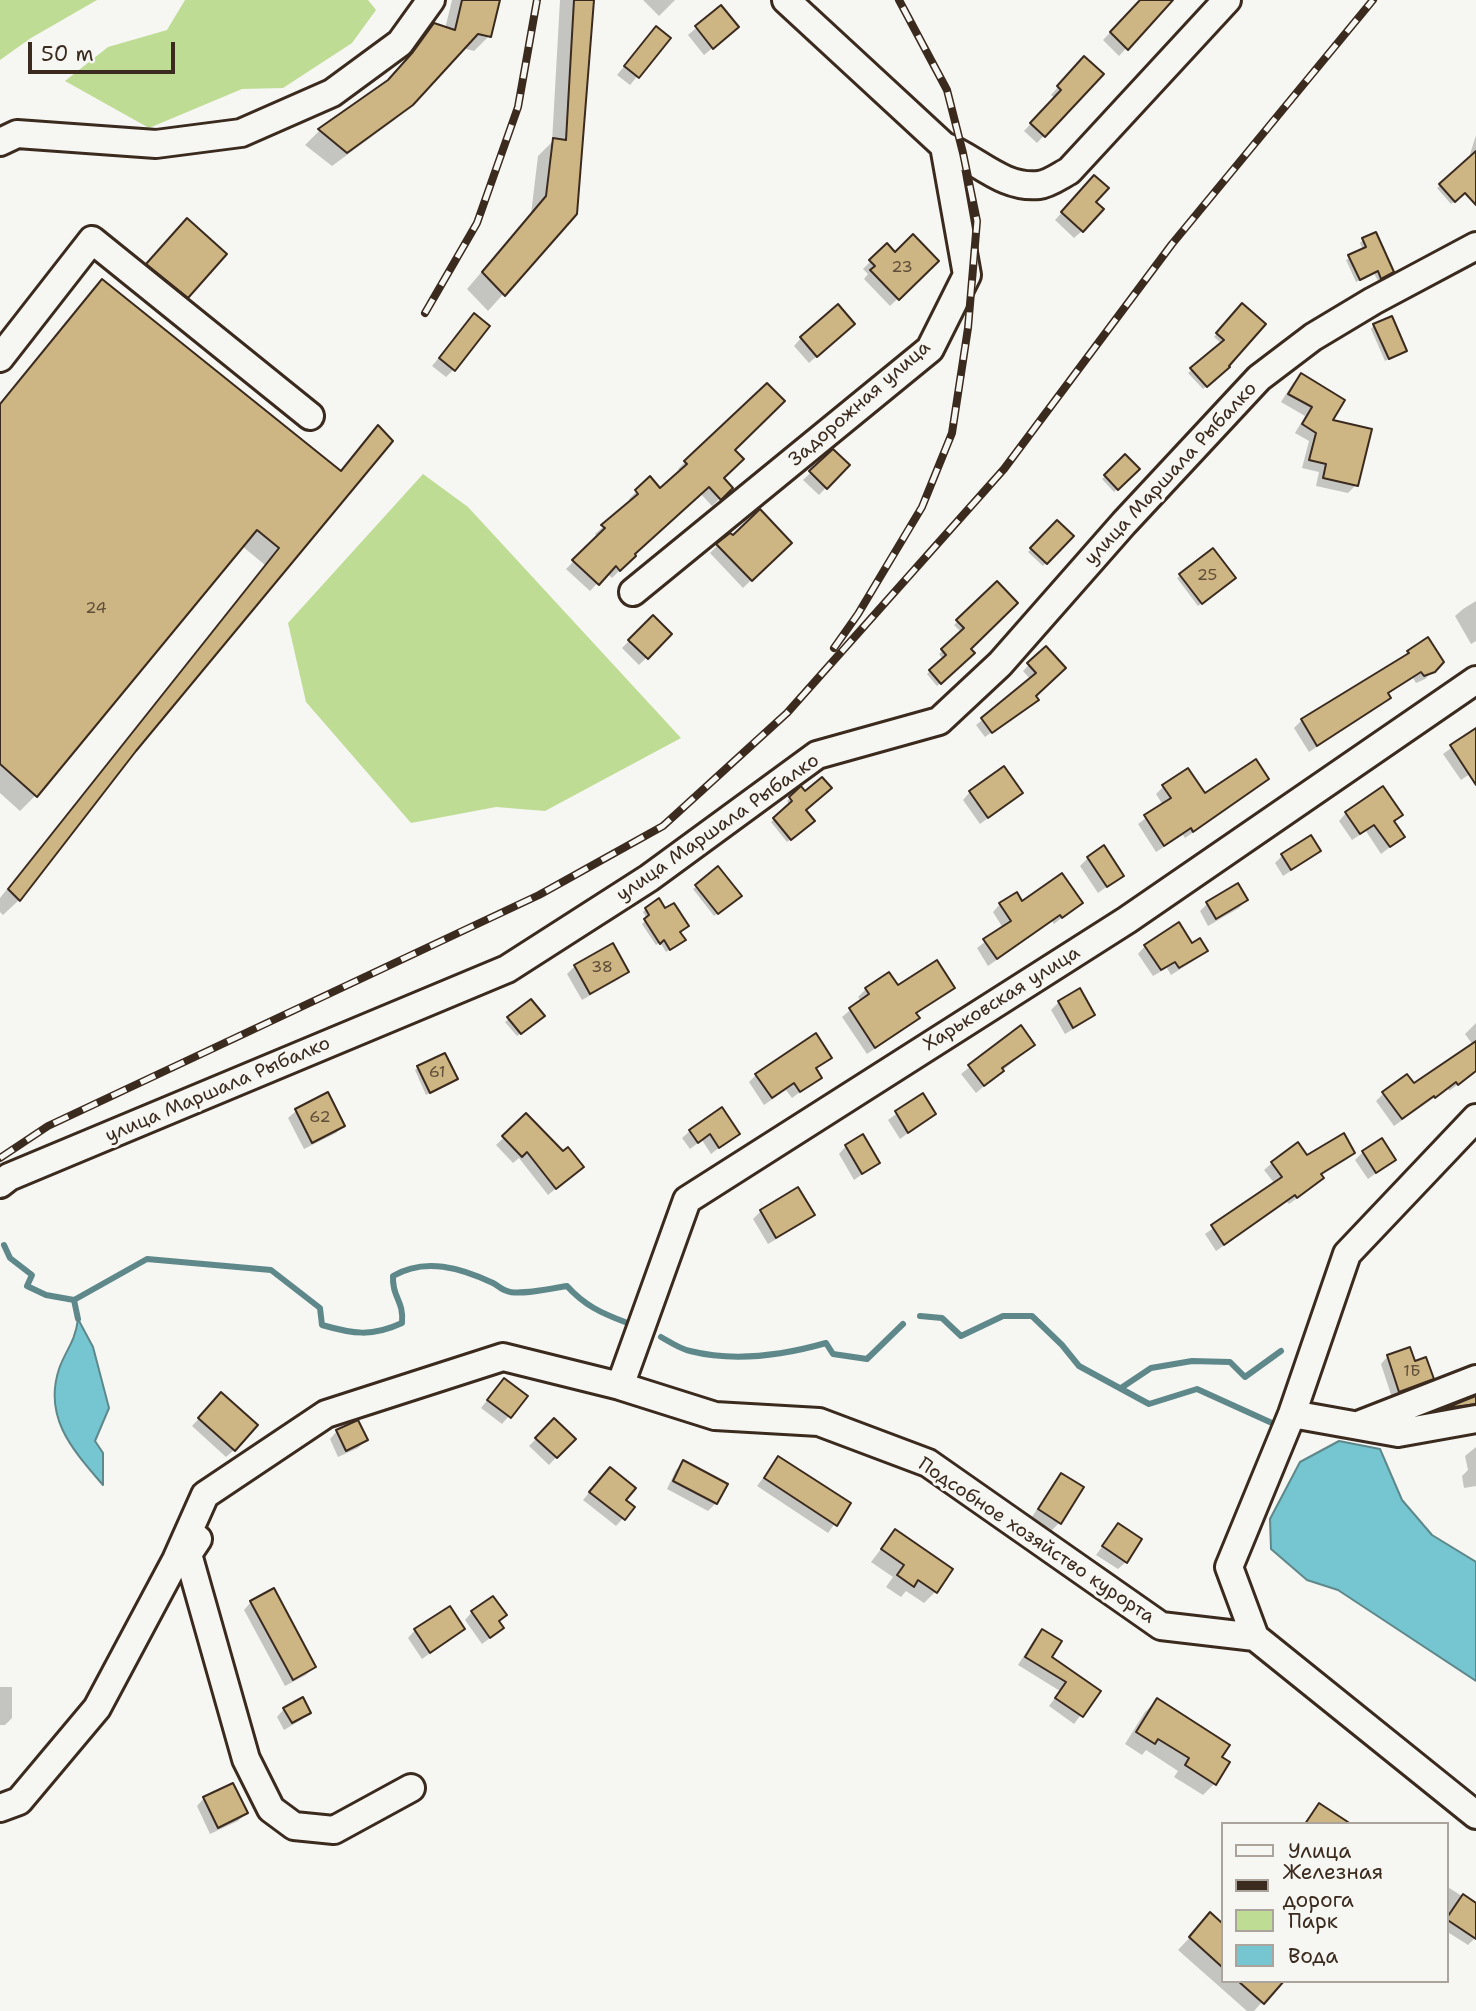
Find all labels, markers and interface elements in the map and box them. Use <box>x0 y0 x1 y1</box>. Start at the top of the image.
scale bar <box>32 28 178 72</box>
text: 50 m <box>41 40 94 68</box>
house number: 23 <box>891 258 913 278</box>
street label: Задорожная улица <box>785 336 935 472</box>
street label: улица Маршала Рыбалко <box>1080 378 1262 570</box>
house number: 25 <box>1197 566 1217 586</box>
house number: 24 <box>85 599 107 619</box>
street label: улица Маршала Рыбалко <box>612 749 824 907</box>
street label: Харьковская улица <box>919 942 1085 1056</box>
house number: 38 <box>591 958 613 978</box>
street label: улица Маршала Рыбалко <box>102 1032 334 1148</box>
house number: 61 <box>429 1063 445 1083</box>
house number: 62 <box>309 1108 331 1128</box>
house number: 1Б <box>1403 1362 1421 1382</box>
street label: Подсобное хозяйство курорта <box>913 1453 1159 1629</box>
legend <box>1220 1822 1448 1983</box>
text: Улица <box>1288 1837 1351 1865</box>
text: Железная дорога <box>1283 1858 1383 1914</box>
text: Парк <box>1288 1907 1338 1935</box>
text: Вода <box>1288 1942 1338 1970</box>

